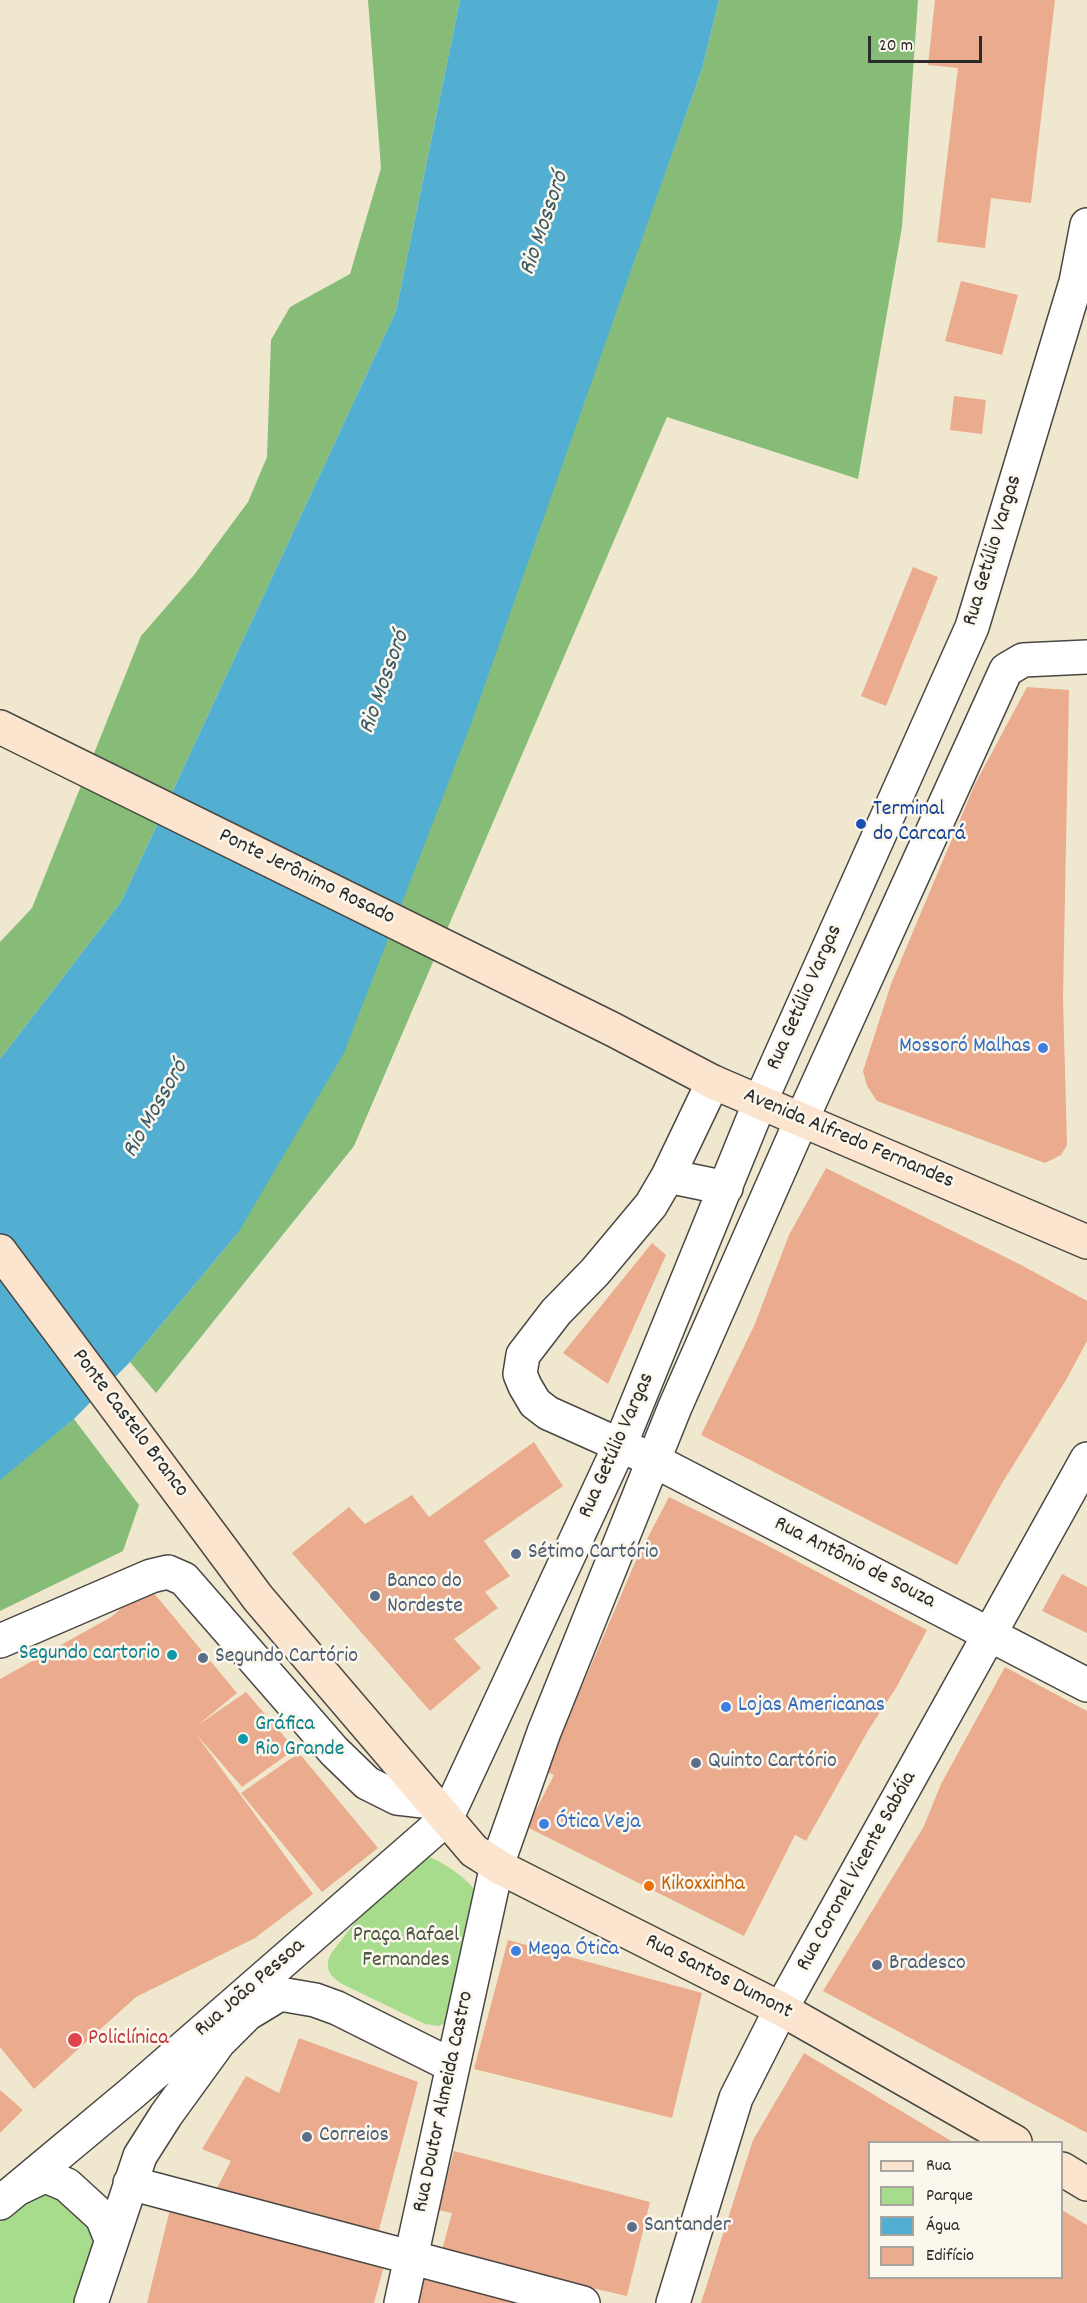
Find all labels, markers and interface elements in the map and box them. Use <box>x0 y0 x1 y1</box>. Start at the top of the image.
scale bar <box>871 24 985 62</box>
text: 20 m <box>879 34 913 59</box>
water label: Rio Mossoró <box>515 169 577 279</box>
street label: Rua Getúlio Vargas <box>959 472 1029 630</box>
water label: Rio Mossoró <box>354 628 418 738</box>
place label: Terminal do Carcará <box>873 798 966 849</box>
marker: Terminal do Carcará <box>854 817 868 831</box>
street label: Ponte Jerônimo Rosado <box>214 824 398 932</box>
street label: Rua Getúlio Vargas <box>762 921 850 1075</box>
place label: Mossoró Malhas <box>899 1035 1031 1061</box>
marker: Mossoró Malhas <box>1036 1041 1050 1055</box>
water label: Rio Mossoró <box>118 1056 196 1164</box>
street label: Avenida Alfredo Fernandes <box>739 1084 957 1196</box>
street label: Ponte Castelo Branco <box>65 1345 193 1503</box>
street label: Rua Getúlio Vargas <box>574 1369 662 1523</box>
street label: Rua Antônio de Souza <box>769 1512 939 1616</box>
place label: Sétimo Cartório <box>528 1541 659 1567</box>
marker: Sétimo Cartório <box>509 1547 523 1561</box>
place label: Banco do Nordeste <box>387 1570 463 1622</box>
marker: Banco do Nordeste <box>368 1589 382 1603</box>
place label: Segundo cartorio <box>19 1642 160 1668</box>
place label: Segundo Cartório <box>215 1645 358 1671</box>
marker: Segundo cartorio <box>165 1648 179 1662</box>
marker: Segundo Cartório <box>196 1651 210 1665</box>
place label: Lojas Americanas <box>738 1694 885 1720</box>
marker: Lojas Americanas <box>719 1700 733 1714</box>
place label: Gráfica Rio Grande <box>255 1713 344 1765</box>
marker: Gráfica Rio Grande <box>236 1732 250 1746</box>
place label: Quinto Cartório <box>708 1750 837 1776</box>
marker: Quinto Cartório <box>689 1756 703 1770</box>
street label: Rua Coronel Vicente Sabóia <box>792 1768 924 1976</box>
place label: Ótica Veja <box>556 1811 641 1837</box>
marker: Ótica Veja <box>537 1817 551 1831</box>
place label: Kikoxxinha <box>661 1873 745 1899</box>
marker: Kikoxxinha <box>642 1879 656 1893</box>
park label: Praça Rafael Fernandes <box>353 1924 459 1976</box>
street label: Rua Santos Dumont <box>640 1929 796 2027</box>
street label: Rua João Pessoa <box>190 1934 312 2044</box>
place label: Mega Ótica <box>528 1938 619 1964</box>
marker: Mega Ótica <box>509 1944 523 1958</box>
place label: Bradesco <box>889 1952 966 1978</box>
marker: Bradesco <box>870 1958 884 1972</box>
street label: Rua Doutor Almeida Castro <box>409 1989 481 2215</box>
place label: Policlínica <box>88 2027 169 2053</box>
marker: Policlínica <box>66 2031 84 2049</box>
place label: Correios <box>319 2124 389 2150</box>
marker: Correios <box>300 2130 314 2144</box>
legend <box>868 2141 1063 2279</box>
text: Rua <box>926 2154 951 2179</box>
text: Parque <box>926 2184 973 2209</box>
place label: Santander <box>644 2214 731 2240</box>
text: Água <box>926 2214 959 2239</box>
marker: Santander <box>625 2220 639 2234</box>
text: Edifício <box>926 2244 974 2269</box>

